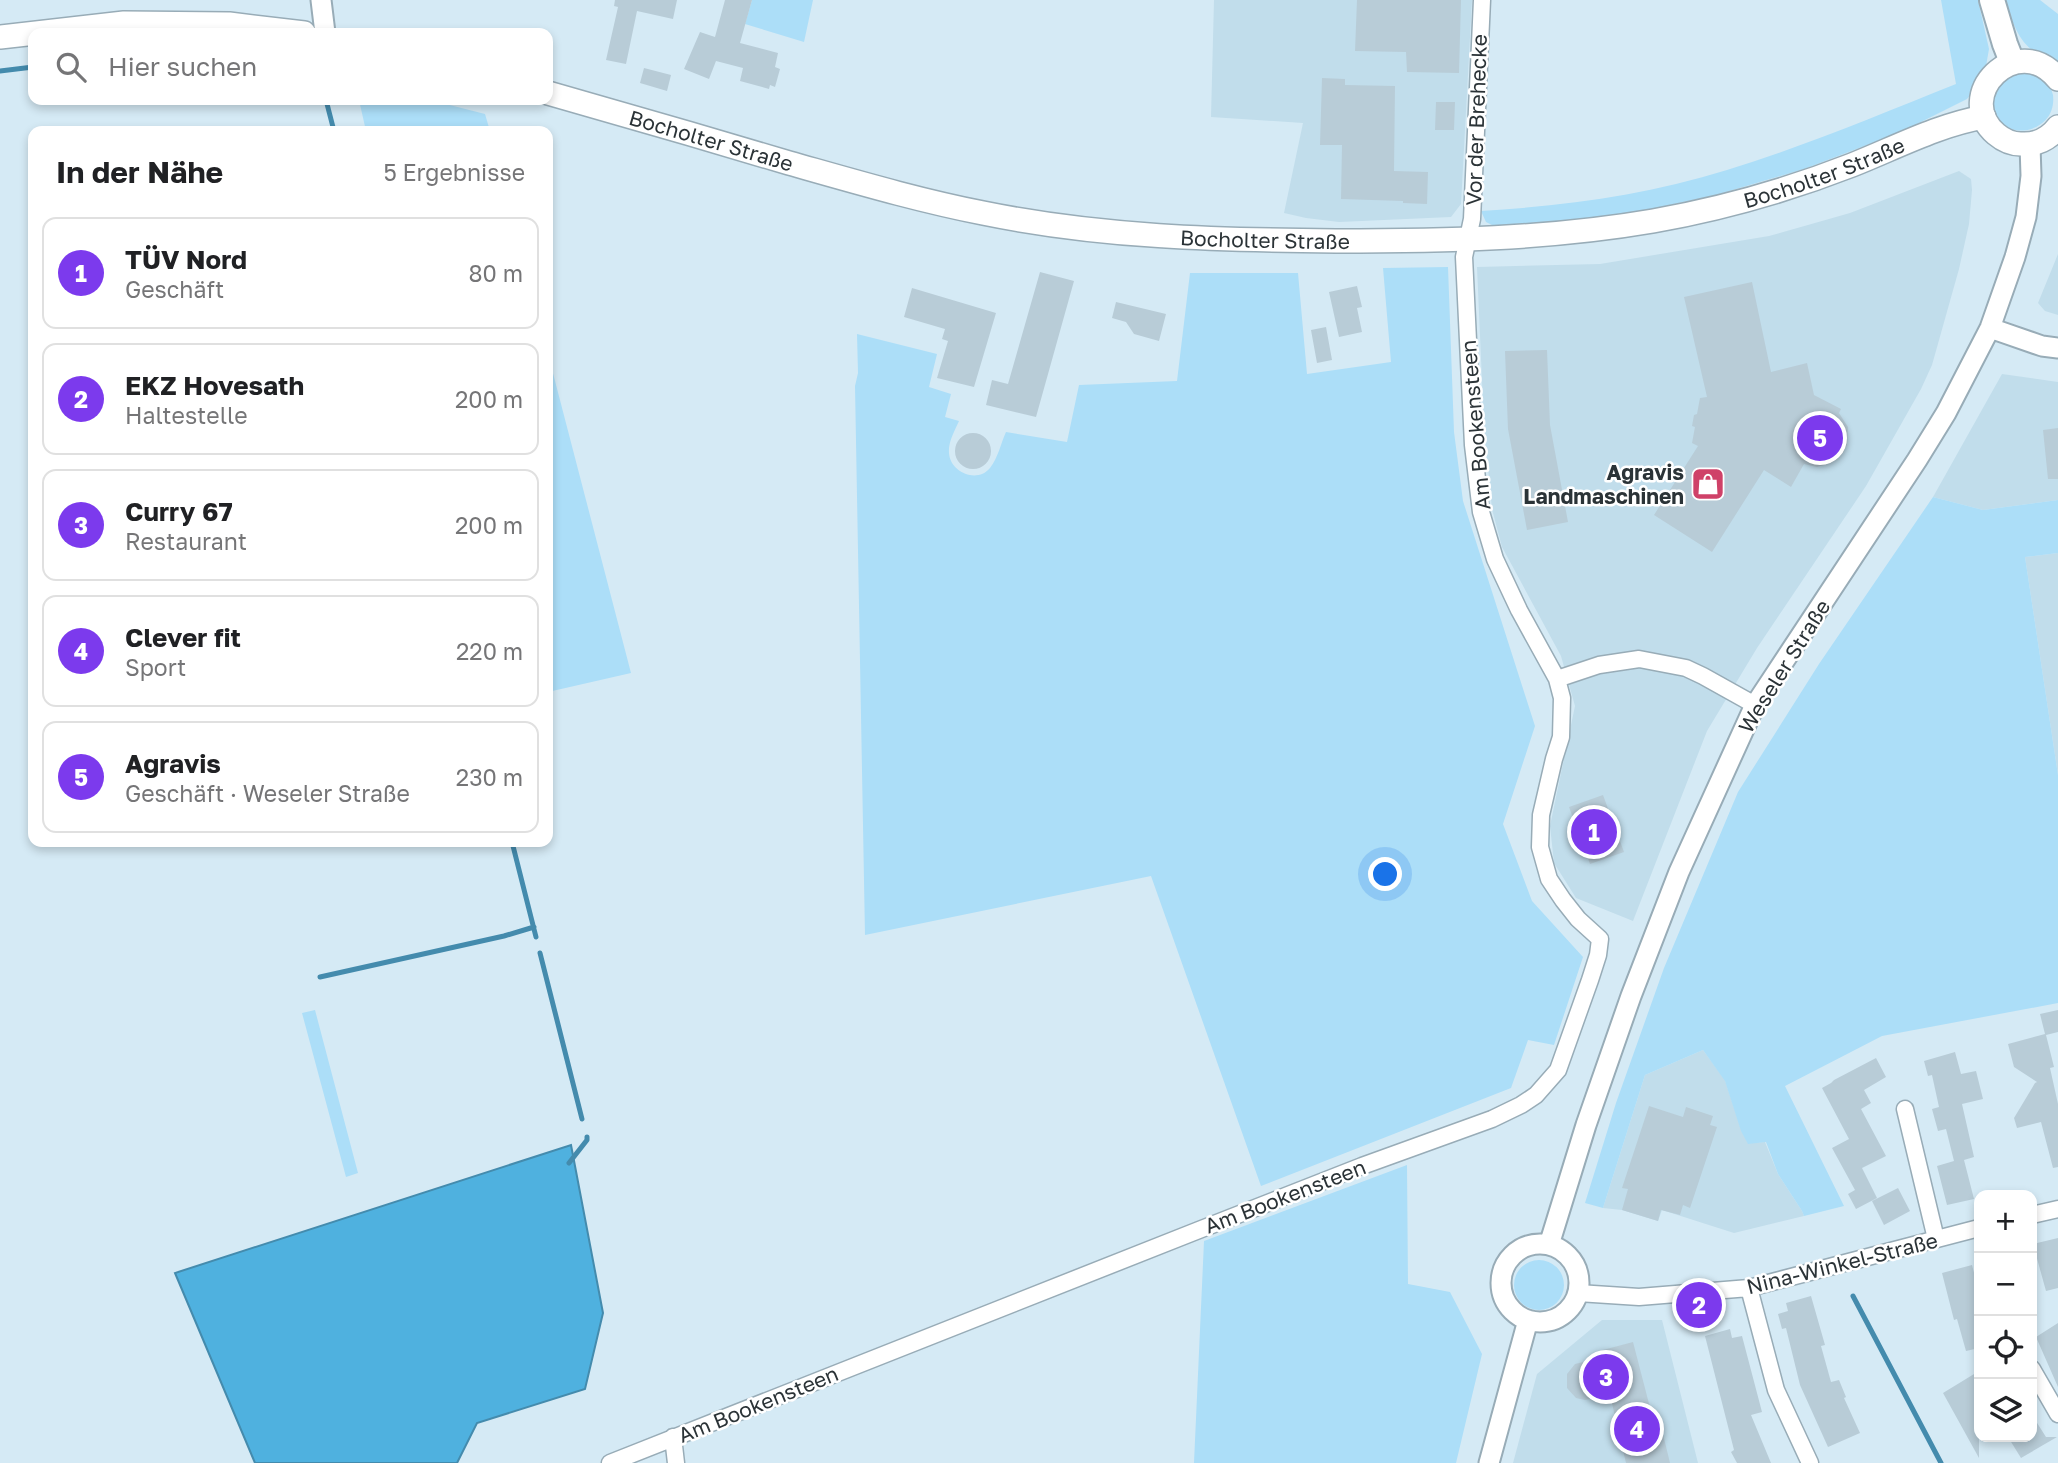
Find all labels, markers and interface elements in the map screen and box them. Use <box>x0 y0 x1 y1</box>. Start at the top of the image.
search box <box>28 28 553 105</box>
street label: Vor der Brehecke <box>1460 34 1492 206</box>
icon: search <box>52 48 90 86</box>
text: Hier suchen <box>108 51 257 82</box>
street label: Bocholter Straße <box>626 104 796 177</box>
street label: Bocholter Straße <box>1740 131 1908 213</box>
text: In der Nähe <box>56 154 223 190</box>
text: 5 Ergebnisse <box>383 158 525 186</box>
street label: Bocholter Straße <box>1180 224 1350 254</box>
text: TÜV Nord <box>125 244 247 275</box>
text: 1 <box>75 259 87 287</box>
text: 80 m <box>469 259 523 287</box>
text: Geschäft <box>125 275 224 303</box>
street label: Am Bookensteen <box>1455 339 1495 511</box>
text: EKZ Hovesath <box>125 370 304 401</box>
text: 2 <box>74 385 88 413</box>
text: 200 m <box>455 385 523 413</box>
text: Haltestelle <box>125 401 247 429</box>
pin: 5 <box>1797 412 1843 464</box>
place label: Agravis Landmaschinen <box>1523 459 1684 509</box>
shop icon: Agravis Landmaschinen <box>1689 465 1727 503</box>
text: Curry 67 <box>125 496 233 527</box>
text: 3 <box>74 511 88 539</box>
text: 200 m <box>455 511 523 539</box>
text: Restaurant <box>125 527 247 555</box>
street label: Weseler Straße <box>1733 594 1835 738</box>
text: Clever fit <box>125 622 241 653</box>
text: 4 <box>74 637 88 665</box>
text: 220 m <box>456 637 523 665</box>
text: Sport <box>125 653 186 681</box>
text: Agravis <box>125 748 221 779</box>
text: 5 <box>74 763 88 791</box>
text: 230 m <box>456 763 523 791</box>
text: Geschäft · Weseler Straße <box>125 779 410 807</box>
pin: 1 <box>1571 806 1617 858</box>
your location <box>1368 857 1402 891</box>
street label: Am Bookensteen <box>1201 1153 1369 1239</box>
map controls <box>1974 1190 2037 1442</box>
button: + <box>1974 1190 2037 1253</box>
street label: Nina-Winkel-Straße <box>1744 1227 1940 1299</box>
button: − <box>1974 1253 2037 1316</box>
pin: 2 <box>1676 1279 1722 1331</box>
button: locate <box>1974 1316 2037 1379</box>
pin: 3 <box>1583 1351 1629 1403</box>
street label: Am Bookensteen <box>674 1360 842 1448</box>
button: layers <box>1974 1379 2037 1442</box>
pin: 4 <box>1614 1403 1660 1455</box>

